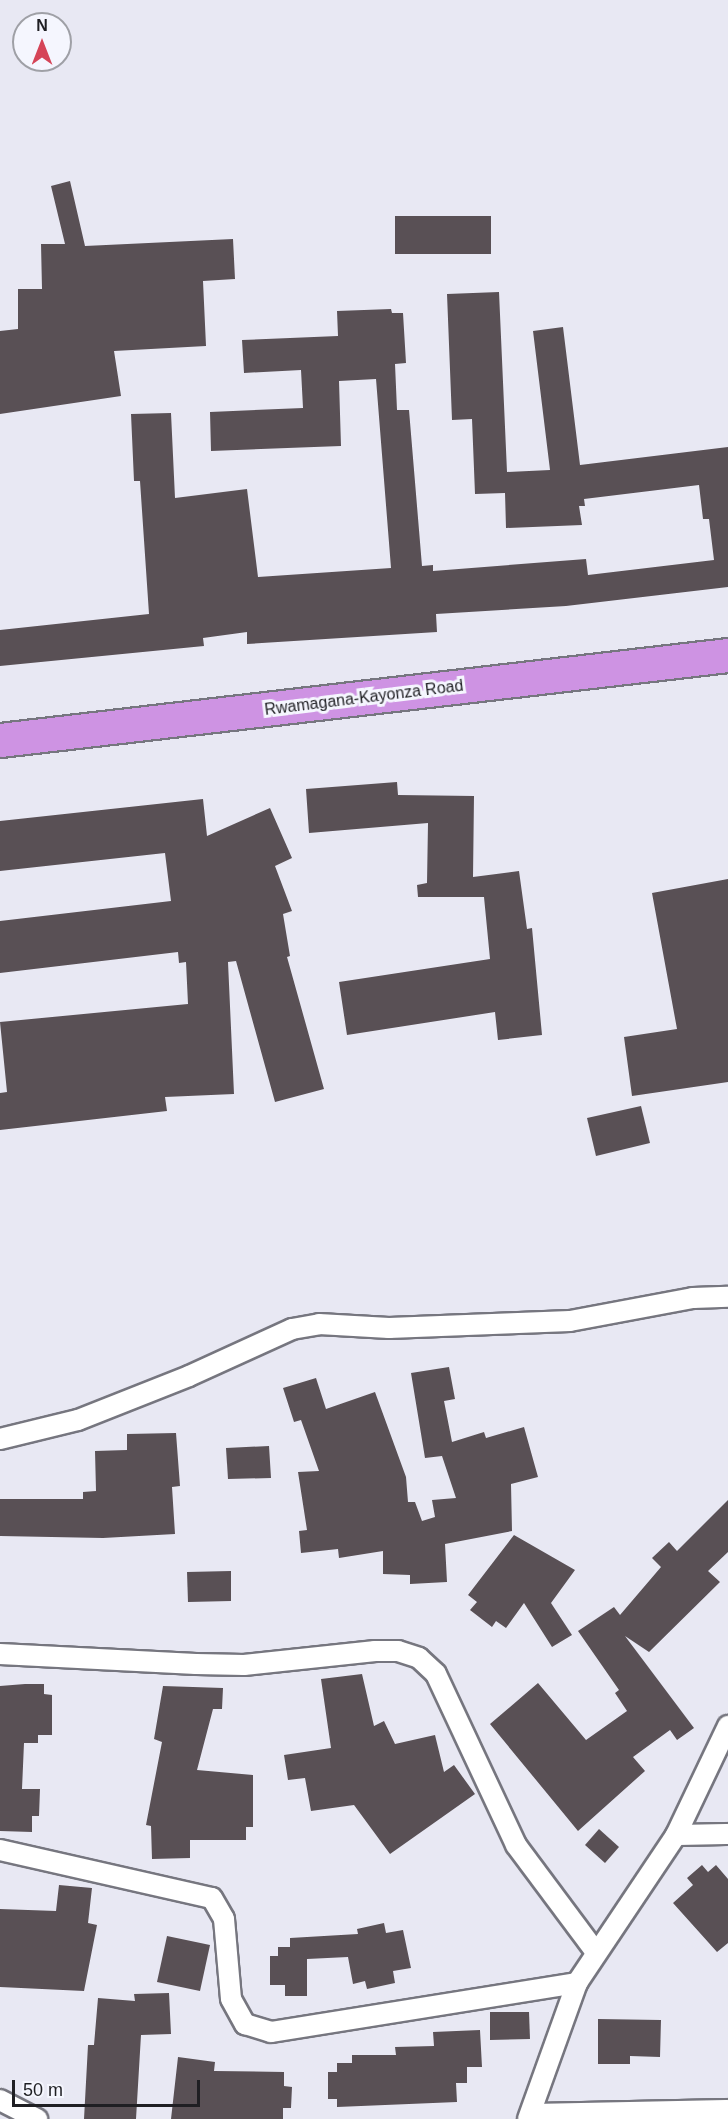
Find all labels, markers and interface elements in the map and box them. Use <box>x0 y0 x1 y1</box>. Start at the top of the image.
north arrow <box>12 12 72 72</box>
text: N <box>36 17 48 34</box>
street label: Rwamagana-Kayonza Road <box>264 676 464 720</box>
scale bar <box>15 2068 202 2106</box>
text: 50 m <box>23 2080 63 2100</box>

